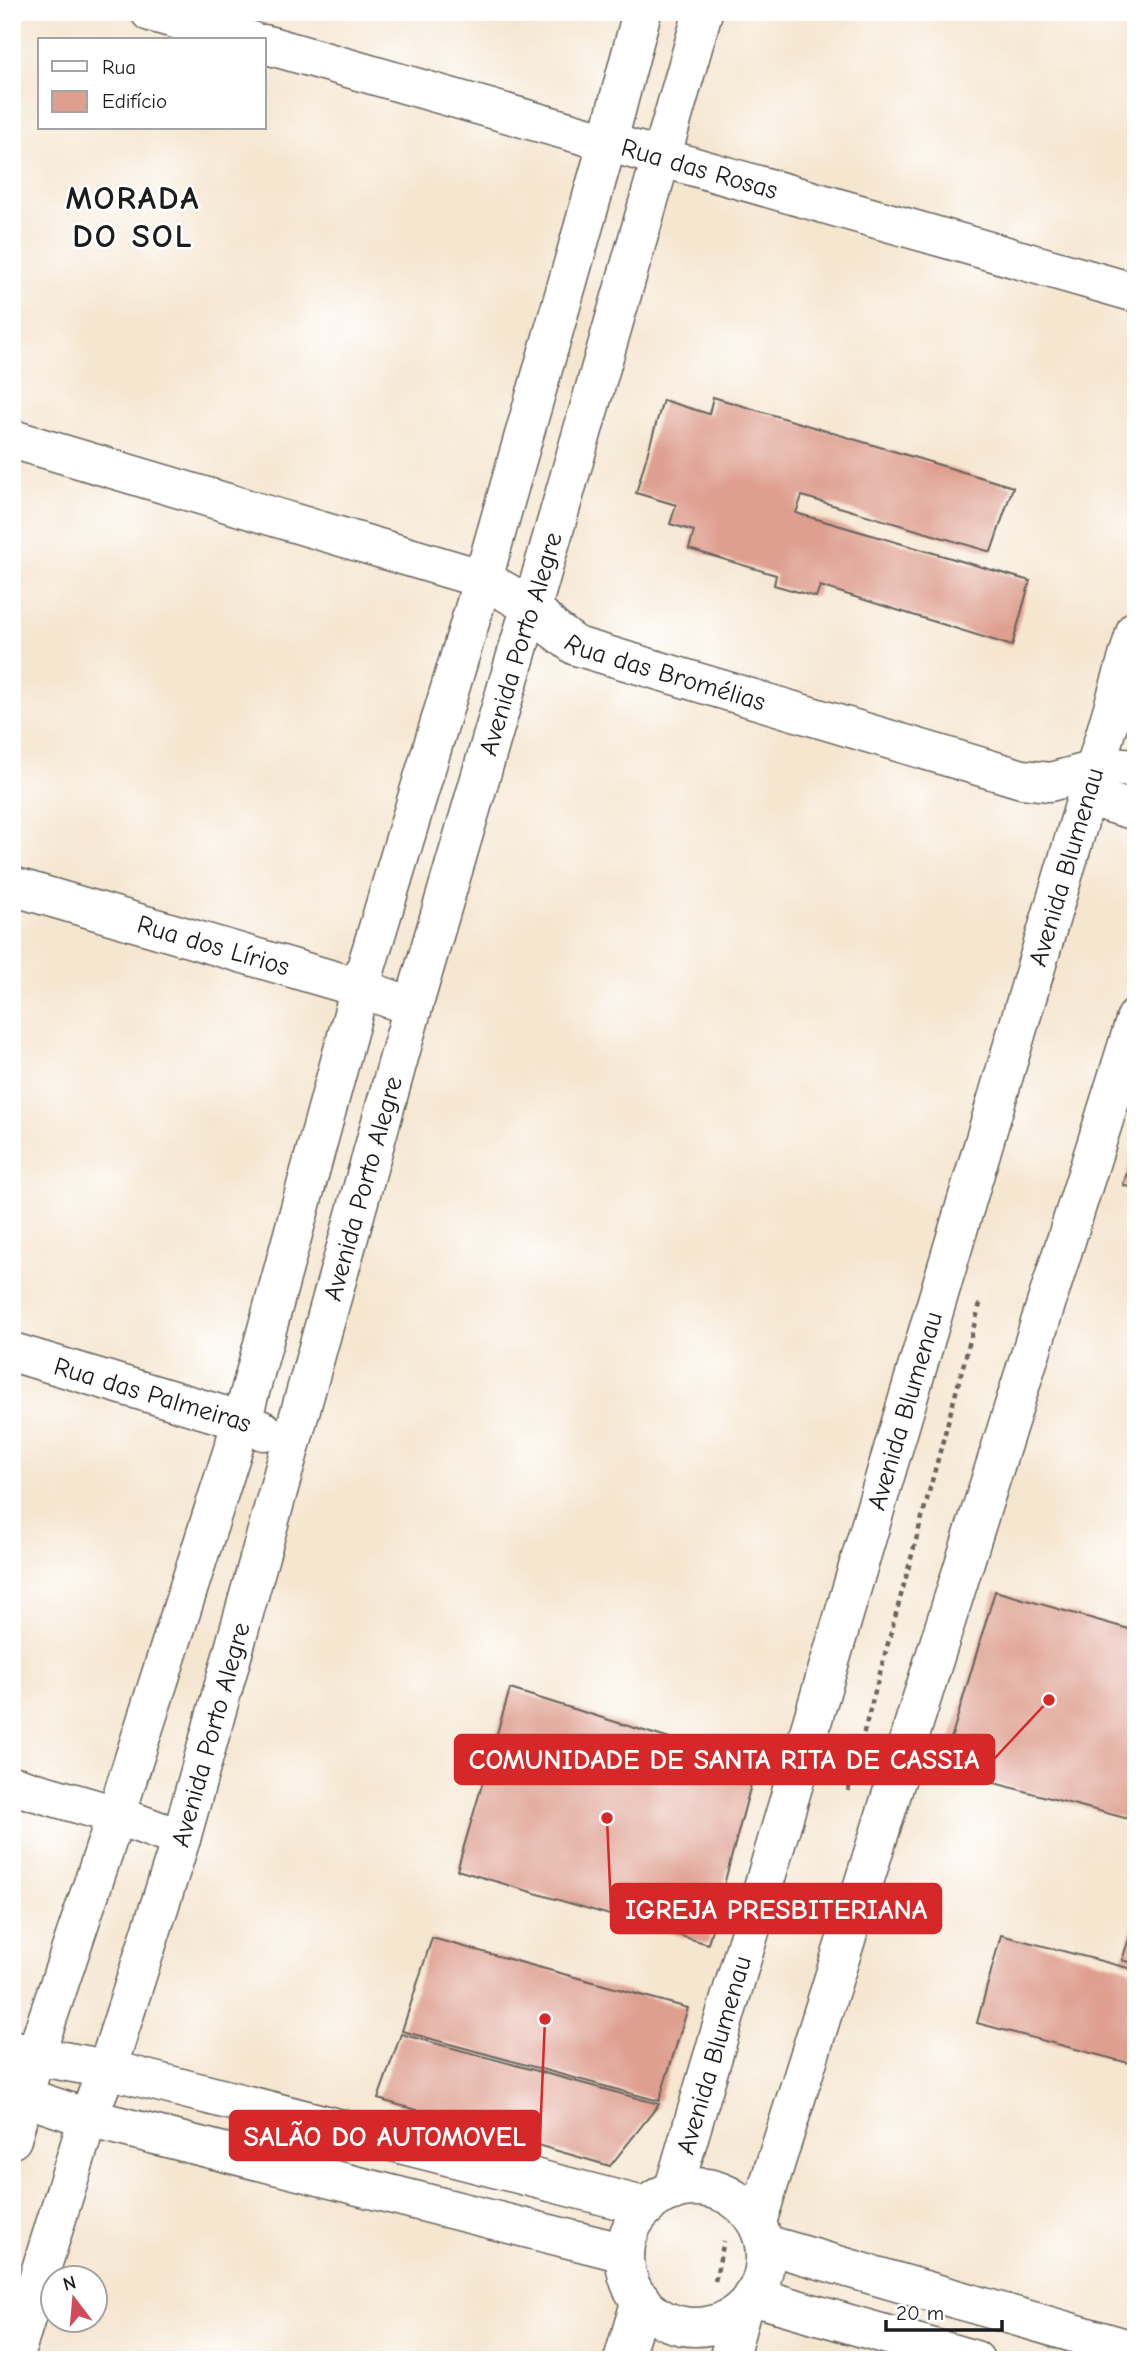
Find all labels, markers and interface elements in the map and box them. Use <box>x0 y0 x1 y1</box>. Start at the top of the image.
legend <box>38 38 266 130</box>
text: Rua <box>102 55 136 79</box>
text: Edifício <box>102 89 167 113</box>
street label: Rua das Rosas <box>618 133 781 206</box>
district label: MORADA DO SOL <box>66 179 200 255</box>
street label: Avenida Porto Alegre <box>474 529 569 759</box>
street label: Rua das Bromélias <box>558 628 769 718</box>
street label: Avenida Blumenau <box>1023 765 1110 970</box>
street label: Rua dos Lírios <box>134 909 293 983</box>
street label: Avenida Porto Alegre <box>318 1073 409 1304</box>
street label: Avenida Blumenau <box>862 1308 949 1514</box>
street label: Rua das Palmeiras <box>50 1351 256 1439</box>
street label: Avenida Porto Alegre <box>166 1619 257 1850</box>
callout: COMUNIDADE DE SANTA RITA DE CASSIA <box>455 1735 994 1784</box>
text: COMUNIDADE DE SANTA RITA DE CASSIA <box>469 1744 980 1776</box>
callout: IGREJA PRESBITERIANA <box>611 1884 941 1933</box>
text: IGREJA PRESBITERIANA <box>625 1894 928 1926</box>
street label: Avenida Blumenau <box>671 1952 758 2158</box>
callout: SALÃO DO AUTOMOVEL <box>230 2111 540 2160</box>
text: SALÃO DO AUTOMOVEL <box>244 2120 526 2153</box>
north arrow <box>38 2264 108 2334</box>
text: N <box>61 2271 79 2296</box>
scale bar <box>886 2288 1001 2332</box>
text: 20 m <box>896 2301 944 2325</box>

